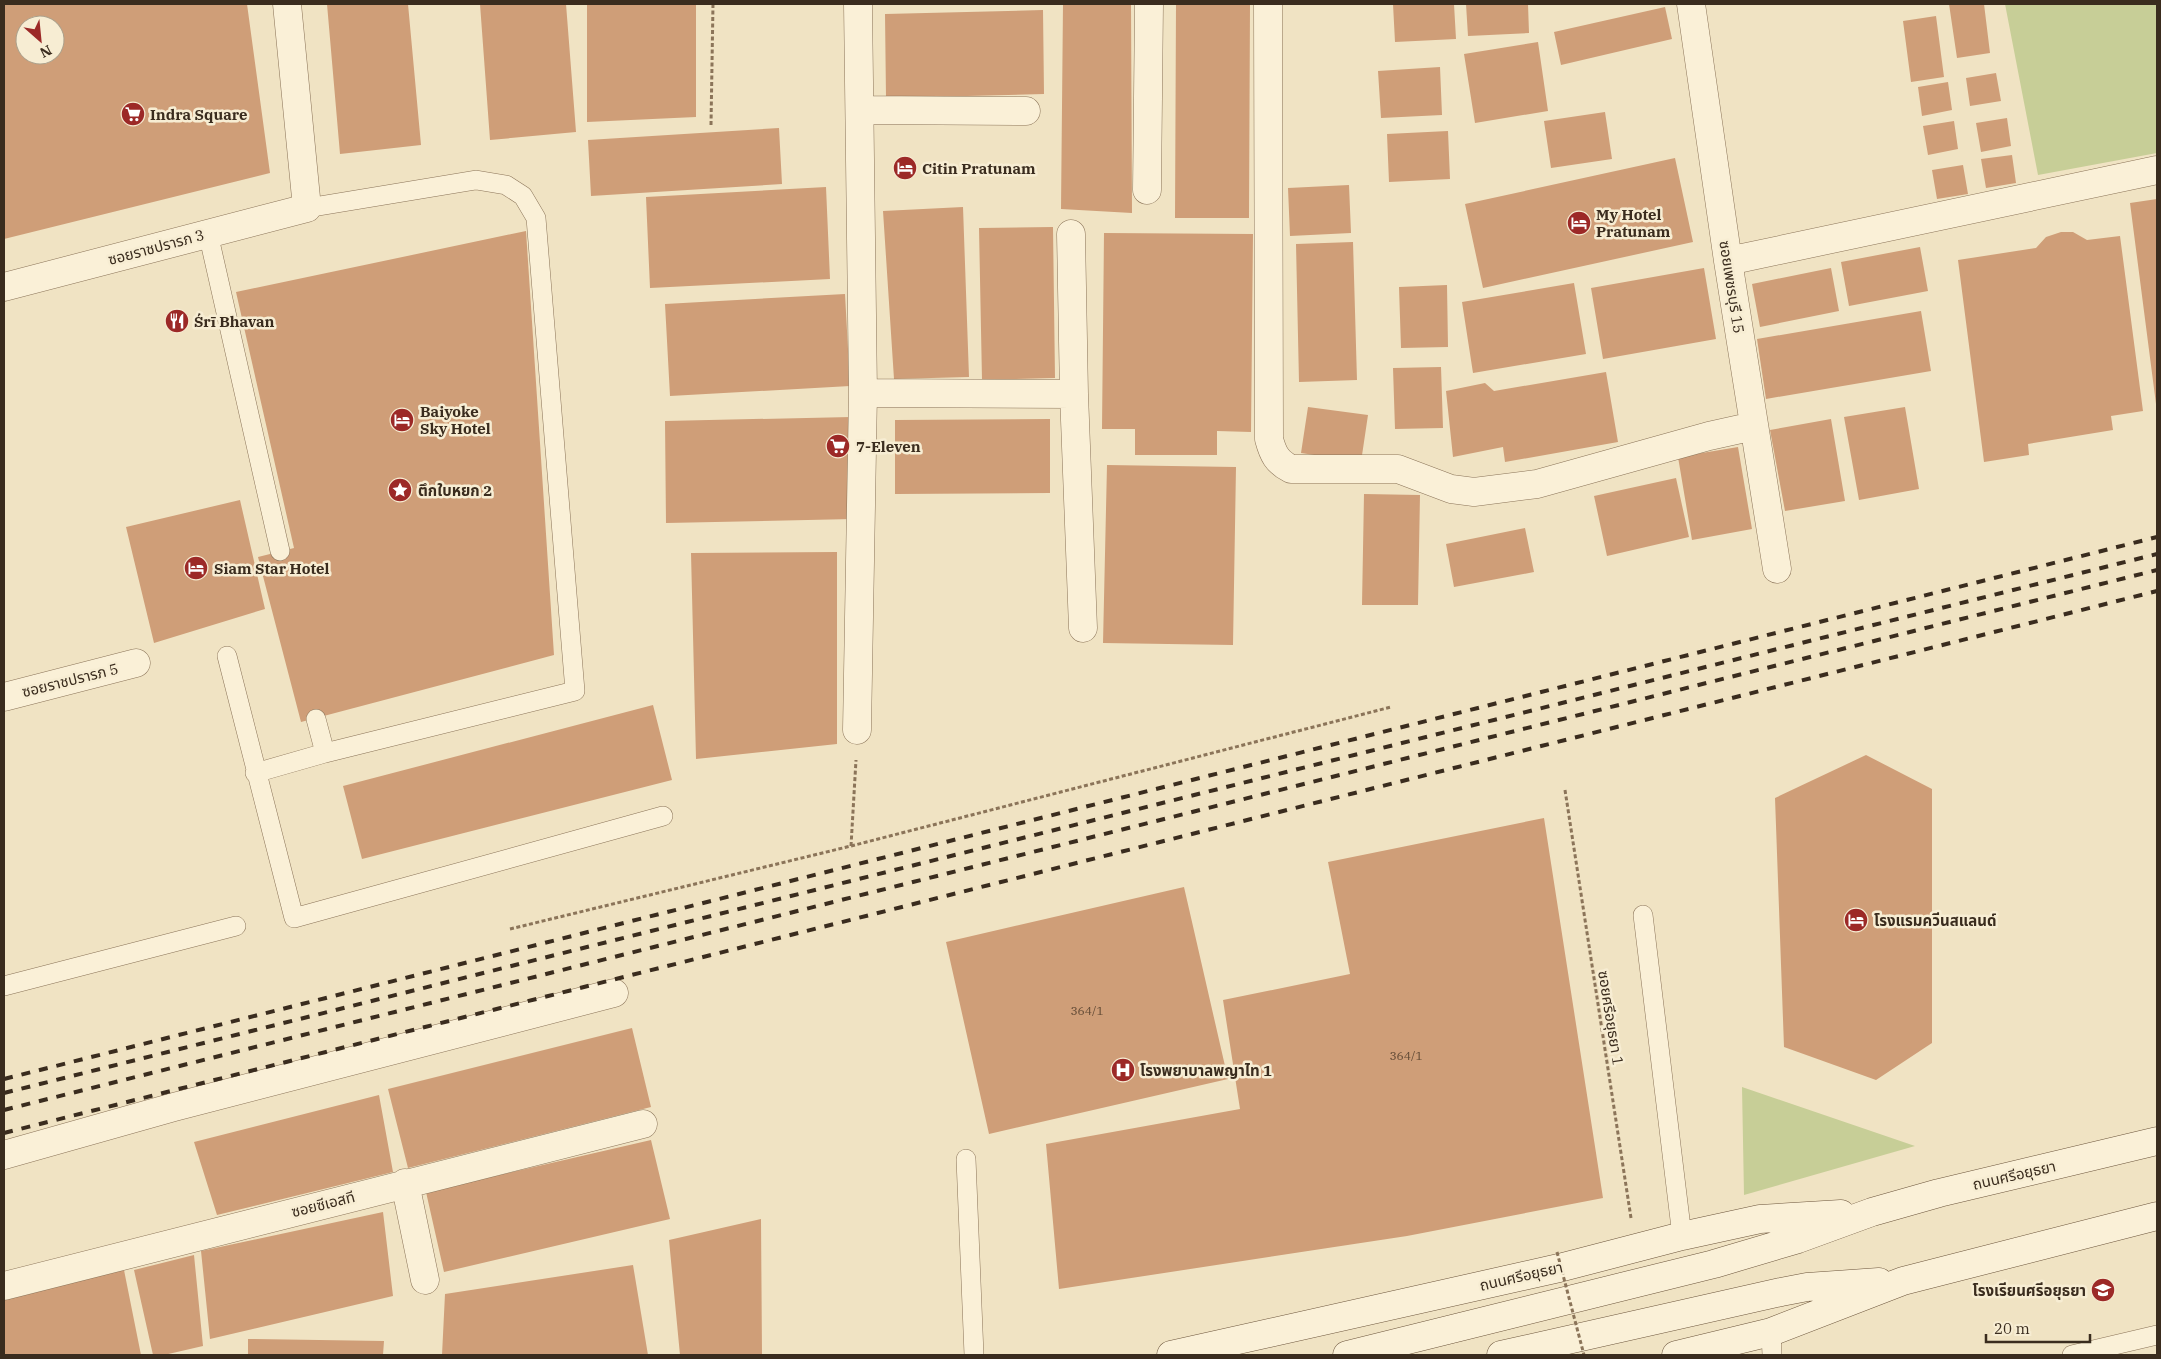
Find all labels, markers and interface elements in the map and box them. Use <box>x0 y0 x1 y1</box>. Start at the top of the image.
north arrow <box>15 15 65 65</box>
text: N <box>37 41 55 62</box>
supermarket icon: Indra Square <box>120 101 146 127</box>
place label: Indra Square <box>150 105 248 124</box>
hotel icon: Citin Pratunam <box>892 155 918 181</box>
place label: Citin Pratunam <box>922 159 1036 178</box>
place label: My Hotel Pratunam <box>1596 205 1671 241</box>
hotel icon: My Hotel Pratunam <box>1566 210 1592 236</box>
street label: ซอยราชปรารภ 3 <box>106 225 206 269</box>
street label: ซอยเพชรบุรี 15 <box>1715 239 1749 335</box>
restaurant icon: Śrī Bhavan <box>164 308 190 334</box>
place label: Śrī Bhavan <box>194 312 275 331</box>
place label: Baiyoke Sky Hotel <box>420 402 491 438</box>
hotel icon: Baiyoke Sky Hotel <box>389 407 415 433</box>
supermarket icon: 7-Eleven <box>825 433 851 459</box>
place label: 7-Eleven <box>856 437 921 456</box>
place icon: ตึกใบหยก 2 <box>387 477 413 503</box>
place label: ตึกใบหยก 2 <box>418 481 492 500</box>
hotel icon: Siam Star Hotel <box>183 555 209 581</box>
place label: Siam Star Hotel <box>214 559 330 578</box>
street label: ซอยราชปรารภ 5 <box>20 659 120 701</box>
hotel icon: โรงแรมควีนสแลนด์ <box>1843 907 1869 933</box>
place label: โรงแรมควีนสแลนด์ <box>1874 911 1996 930</box>
street label: ซอยศรีอยุธยา 1 <box>1594 969 1628 1067</box>
house number: 364/1 <box>1070 1003 1104 1018</box>
house number: 364/1 <box>1389 1048 1423 1063</box>
hospital icon: โรงพยาบาลพญาไท 1 <box>1110 1057 1136 1083</box>
place label: โรงพยาบาลพญาไท 1 <box>1140 1061 1272 1080</box>
street label: ถนนศรีอยุธยา <box>1971 1156 2057 1194</box>
street label: ซอยซีเอสที <box>289 1187 357 1221</box>
street label: ถนนศรีอยุธยา <box>1478 1257 1564 1295</box>
school or university icon: โรงเรียนศรีอยุธยา <box>2090 1277 2116 1303</box>
place label: โรงเรียนศรีอยุธยา <box>1973 1281 2086 1300</box>
scale bar <box>1986 1312 2090 1344</box>
text: 20 m <box>1994 1319 2030 1338</box>

